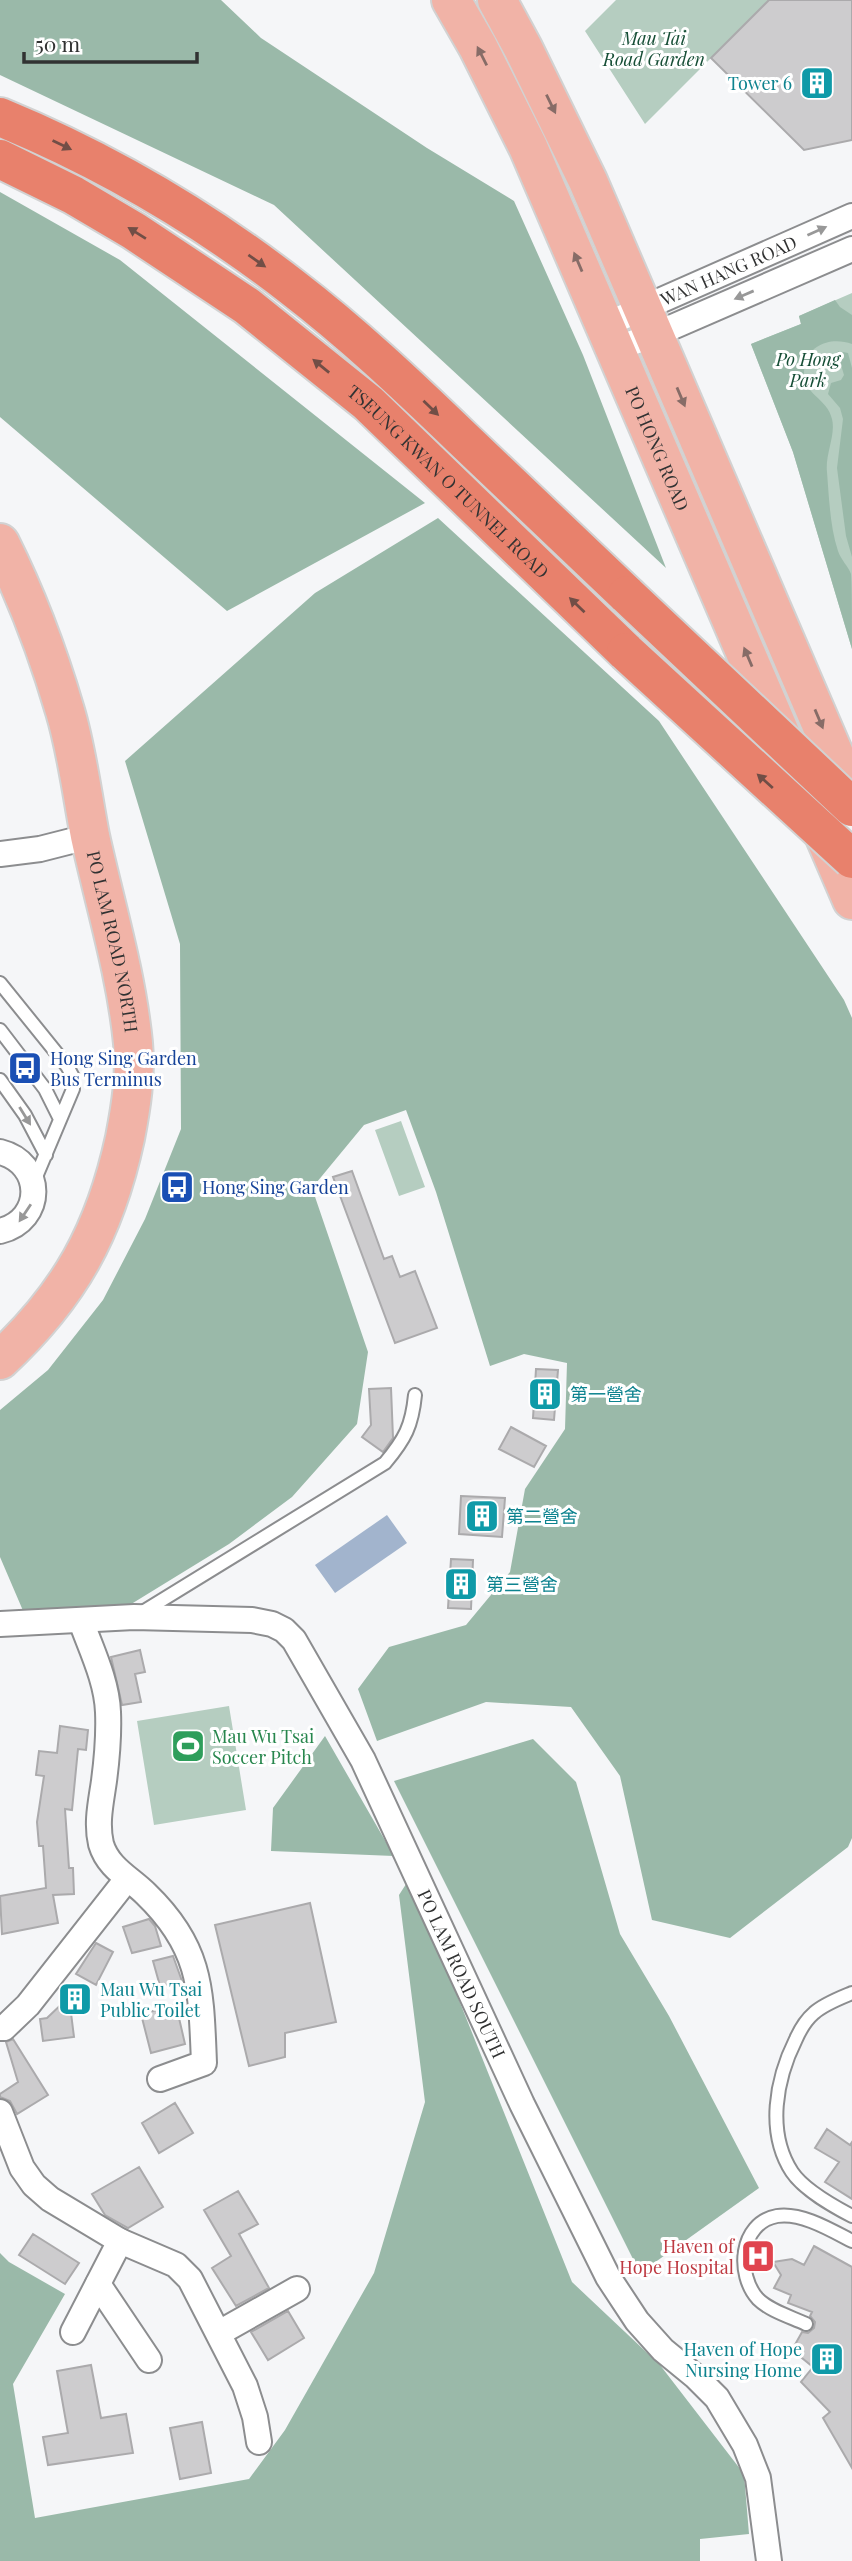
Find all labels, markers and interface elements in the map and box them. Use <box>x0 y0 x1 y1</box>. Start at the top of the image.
scale bar <box>24 21 198 65</box>
park label: Mau Tai Road Garden <box>602 26 705 71</box>
text: 50 m <box>35 29 81 57</box>
one-way arrow <box>477 46 488 66</box>
building icon: Tower 6 <box>798 64 836 102</box>
place label: Tower 6 <box>728 71 792 95</box>
one-way arrow <box>545 94 557 114</box>
one-way arrow <box>52 140 72 151</box>
one-way arrow <box>806 225 827 236</box>
one-way arrow <box>127 226 147 239</box>
street label: WAN HANG ROAD <box>656 230 800 311</box>
one-way arrow <box>572 252 583 273</box>
one-way arrow <box>248 254 267 268</box>
one-way arrow <box>734 290 755 301</box>
park label: Po Hong Park <box>775 347 842 392</box>
one-way arrow <box>313 358 331 373</box>
street label: TSEUNG KWAN O TUNNEL ROAD <box>343 379 554 583</box>
street label: PO HONG ROAD <box>620 382 695 514</box>
one-way arrow <box>676 387 687 408</box>
one-way arrow <box>422 400 439 416</box>
one-way arrow <box>569 597 586 613</box>
one-way arrow <box>742 647 754 667</box>
one-way arrow <box>813 709 825 729</box>
one-way arrow <box>756 773 774 789</box>
street label: PO LAM ROAD NORTH <box>82 848 144 1034</box>
place label: Hong Sing Garden Bus Terminus <box>50 1046 197 1091</box>
bus stop icon: Hong Sing Garden Bus Terminus <box>6 1049 44 1087</box>
one-way arrow <box>18 1107 31 1126</box>
bus stop icon: Hong Sing Garden <box>158 1168 196 1206</box>
place label: Hong Sing Garden <box>202 1175 349 1199</box>
one-way arrow <box>18 1203 31 1223</box>
building icon: 第一營舍 <box>526 1375 564 1413</box>
place label: 第一營舍 <box>570 1382 642 1406</box>
building icon: 第二營舍 <box>463 1497 501 1535</box>
place label: 第二營舍 <box>506 1504 578 1528</box>
building icon: 第三營舍 <box>442 1565 480 1603</box>
place label: 第三營舍 <box>486 1572 558 1596</box>
place label: Mau Wu Tsai Soccer Pitch <box>212 1724 314 1769</box>
sports icon: Mau Wu Tsai Soccer Pitch <box>169 1727 207 1765</box>
street label: PO LAM ROAD SOUTH <box>412 1885 511 2062</box>
place label: Mau Wu Tsai Public Toilet <box>100 1977 202 2022</box>
building icon: Mau Wu Tsai Public Toilet <box>56 1980 94 2018</box>
place label: Haven of Hope Hospital <box>619 2234 736 2279</box>
hospital icon: Haven of Hope Hospital <box>739 2237 777 2275</box>
place label: Haven of Hope Nursing Home <box>684 2337 802 2382</box>
building icon: Haven of Hope Nursing Home <box>808 2340 846 2378</box>

